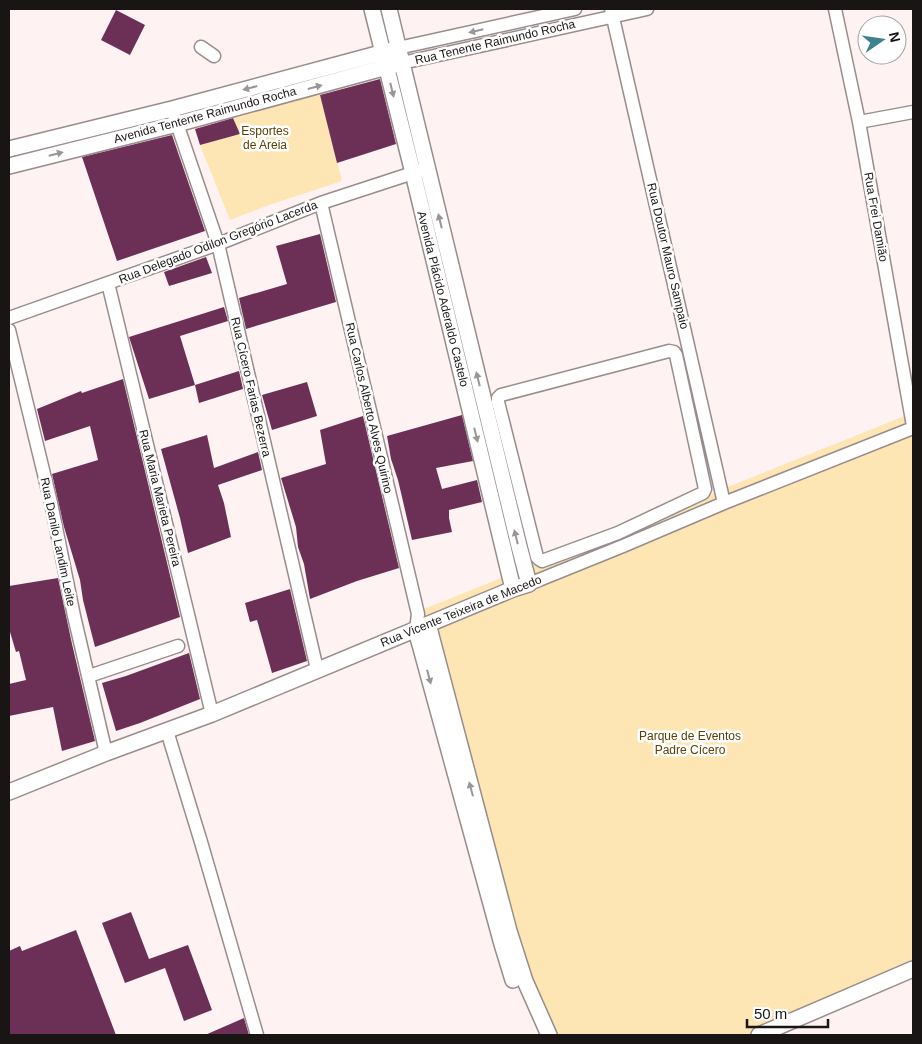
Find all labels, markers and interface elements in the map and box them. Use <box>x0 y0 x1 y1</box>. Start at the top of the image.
north arrow <box>857 15 907 65</box>
street label: Rua Tenente Raimundo Rocha <box>414 17 577 67</box>
one-way arrow <box>468 27 484 35</box>
text: N <box>886 30 904 44</box>
one-way arrow <box>307 82 322 90</box>
one-way arrow <box>388 83 396 98</box>
street label: Avenida Tentente Raimundo Rocha <box>112 84 298 146</box>
one-way arrow <box>242 85 257 93</box>
park label: Esportes de Areia <box>241 124 289 152</box>
one-way arrow <box>49 150 64 158</box>
street label: Rua Frei Damião <box>861 171 891 263</box>
street label: Rua Doutor Mauro Sampaio <box>644 182 692 331</box>
street label: Rua Delegado Odilon Gregório Lacerda <box>117 197 320 286</box>
street label: Avenida Plácido Aderaldo Castelo <box>414 210 472 389</box>
one-way arrow <box>436 213 444 228</box>
street label: Rua Cícero Farias Bezerra <box>228 316 274 458</box>
street label: Rua Carlos Alberto Alves Quirino <box>343 321 396 495</box>
one-way arrow <box>474 371 482 386</box>
one-way arrow <box>472 427 480 442</box>
street label: Rua Maria Marieta Pereira <box>136 428 184 568</box>
street label: Rua Danilo Landim Leite <box>37 476 79 608</box>
one-way arrow <box>512 529 520 544</box>
street label: Rua Vicente Teixeira de Macedo <box>378 572 544 650</box>
one-way arrow <box>425 669 433 684</box>
park label: Parque de Eventos Padre Cícero <box>639 729 741 757</box>
one-way arrow <box>467 782 475 797</box>
scale bar <box>747 996 828 1028</box>
text: 50 m <box>754 1005 787 1022</box>

